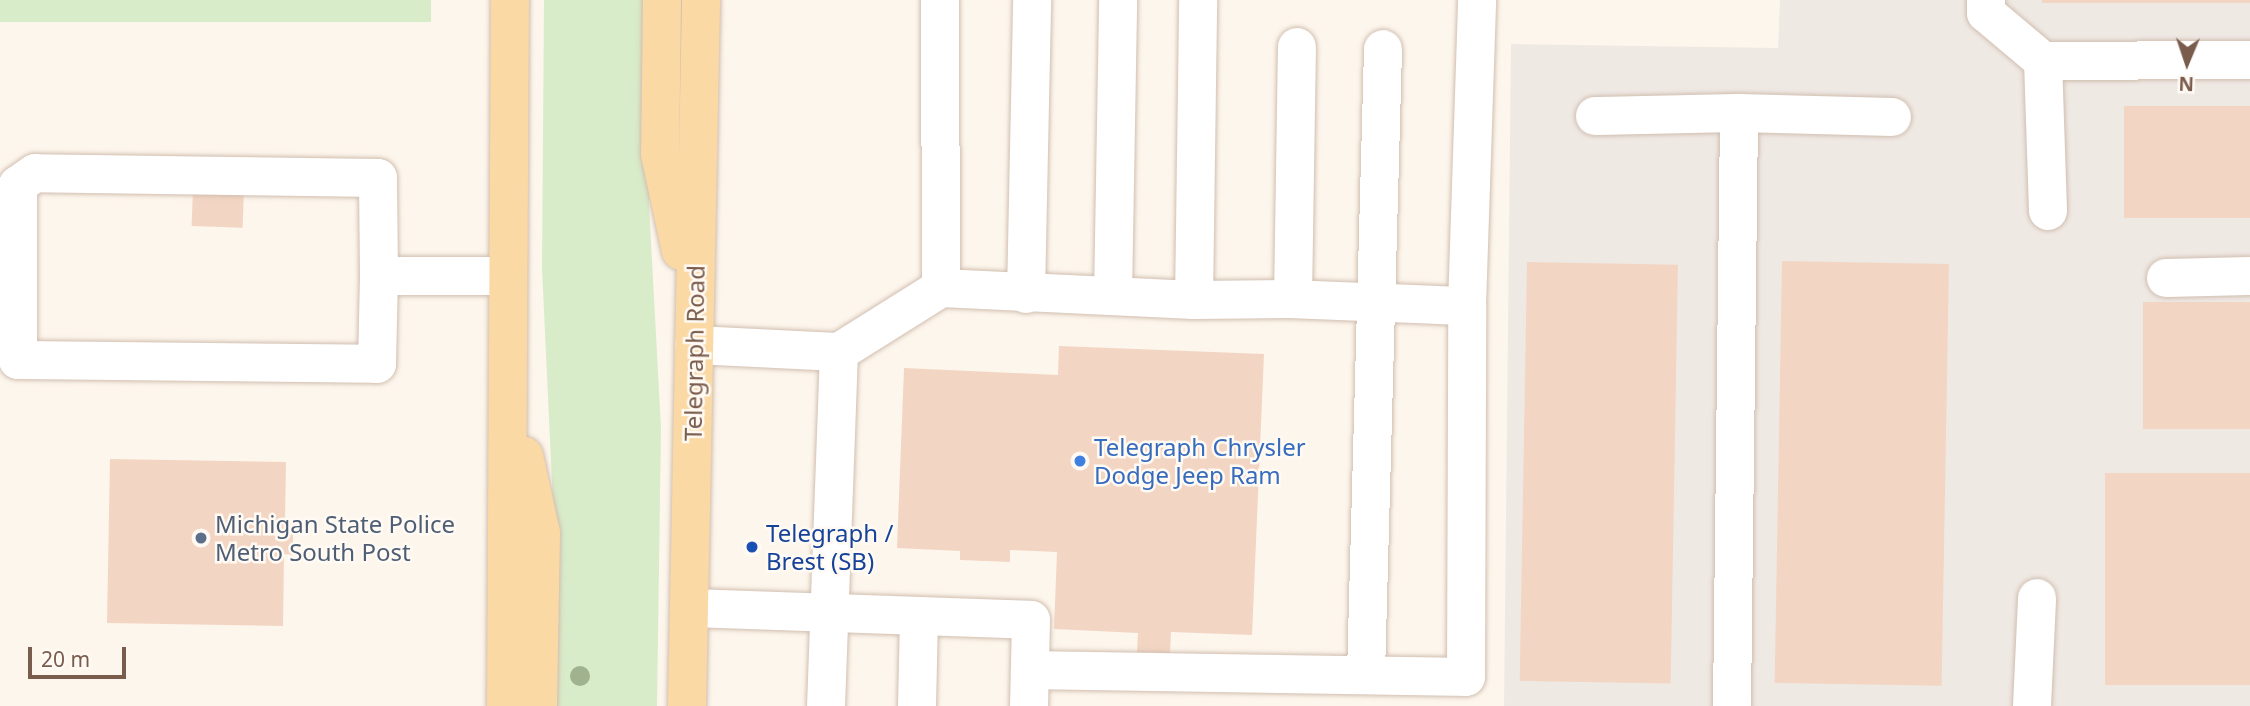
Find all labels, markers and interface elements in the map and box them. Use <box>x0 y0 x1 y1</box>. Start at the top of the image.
north arrow <box>2152 28 2222 98</box>
text: N <box>2178 71 2194 97</box>
street label: Telegraph Road <box>678 265 710 441</box>
place label: Telegraph Chrysler Dodge Jeep Ram <box>1094 433 1306 489</box>
marker: Telegraph Chrysler Dodge Jeep Ram <box>1072 453 1088 469</box>
place label: Michigan State Police Metro South Post <box>215 510 455 566</box>
place label: Telegraph / Brest (SB) <box>766 519 893 575</box>
marker: Michigan State Police Metro South Post <box>193 530 209 546</box>
marker: Telegraph / Brest (SB) <box>744 539 760 555</box>
scale bar <box>32 632 130 676</box>
text: 20 m <box>41 645 90 673</box>

